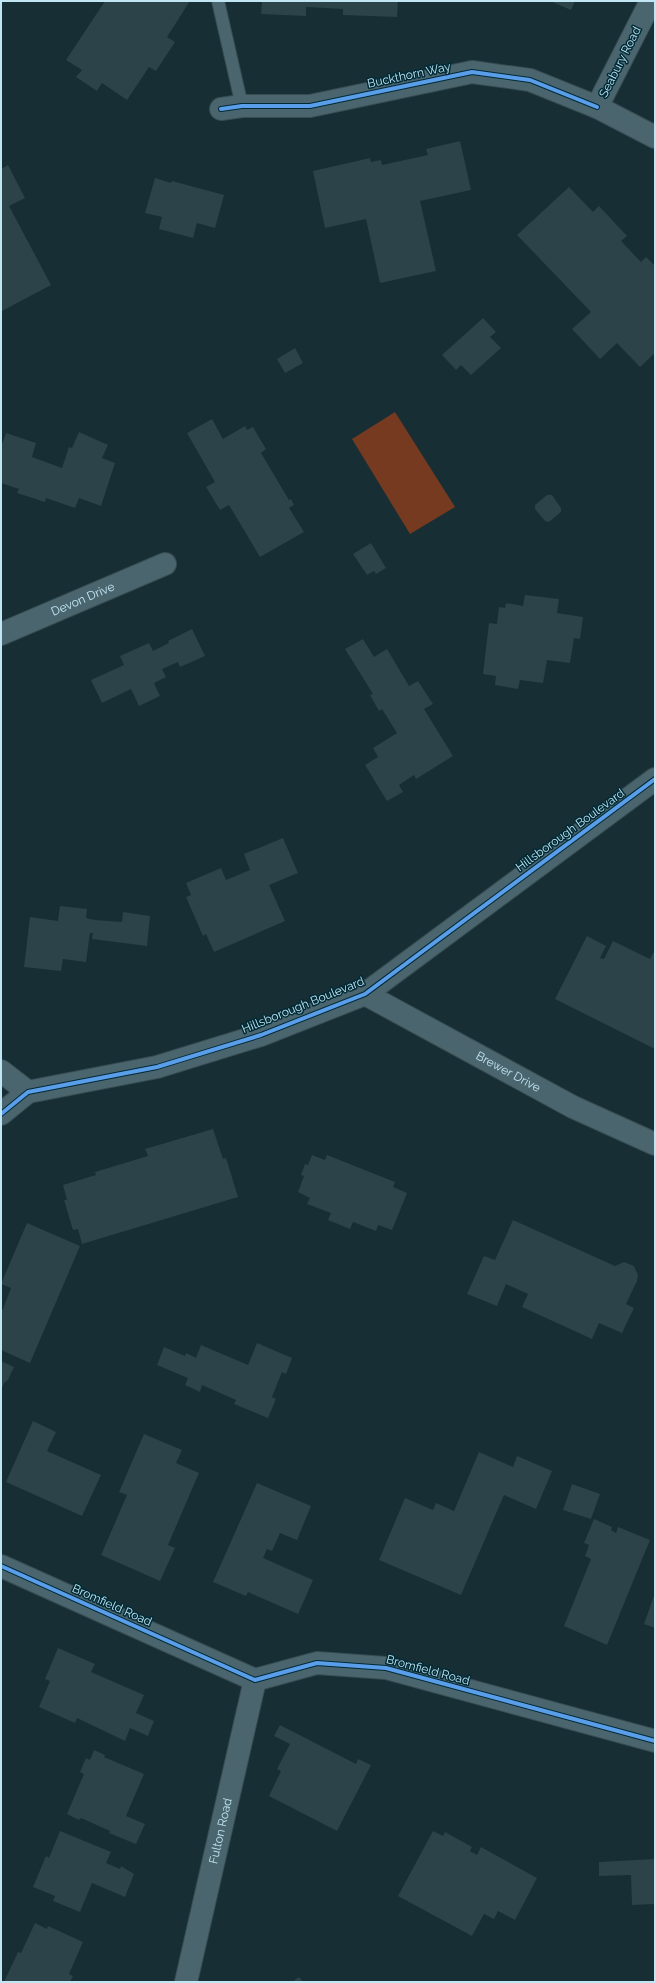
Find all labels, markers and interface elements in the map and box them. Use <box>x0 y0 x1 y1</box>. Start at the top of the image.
street label: Seabury Road <box>596 24 644 100</box>
street label: Buckthorn Way <box>366 59 452 91</box>
street label: Devon Drive <box>49 579 117 619</box>
street label: Hillsborough Boulevard <box>513 786 627 874</box>
street label: Hillsborough Boulevard <box>240 974 366 1036</box>
street label: Brewer Drive <box>474 1049 543 1095</box>
street label: Bromfield Road <box>70 1581 154 1629</box>
street label: Bromfield Road <box>385 1652 471 1688</box>
street label: Fulton Road <box>206 1797 235 1865</box>

